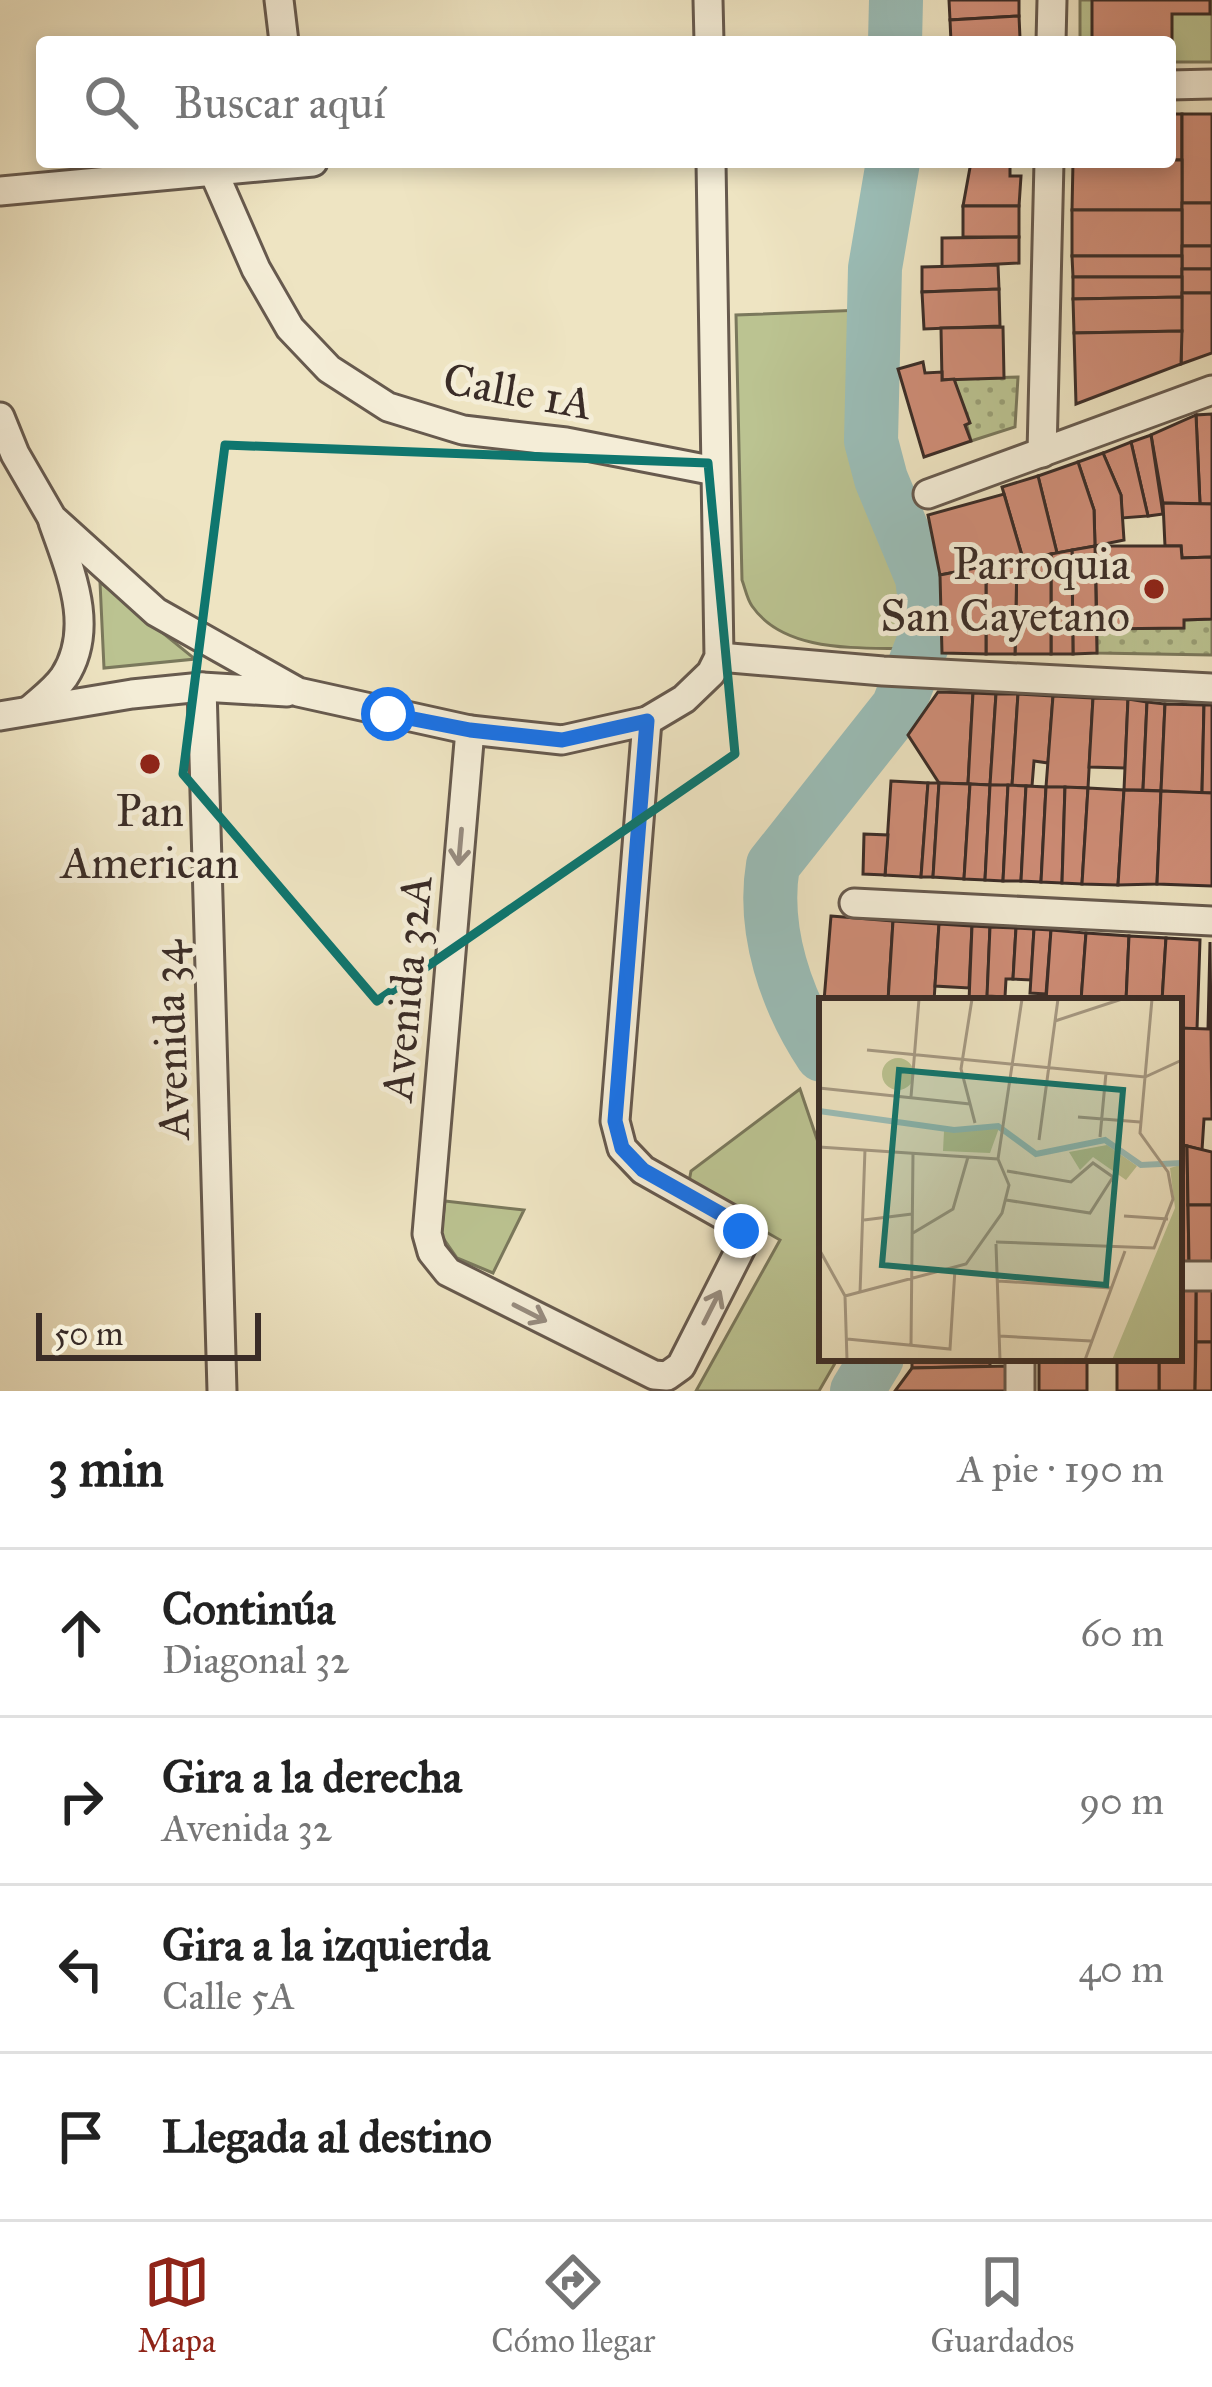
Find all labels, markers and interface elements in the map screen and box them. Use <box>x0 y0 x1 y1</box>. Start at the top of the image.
search box <box>36 36 1176 168</box>
icon: search <box>78 69 144 135</box>
text: Buscar aquí <box>174 75 386 130</box>
street label: Calle 1A <box>439 351 597 431</box>
place label: Parroquia San Cayetano <box>880 536 1130 643</box>
marker: Parroquia San Cayetano <box>1141 576 1167 602</box>
route start <box>361 687 415 741</box>
marker: Pan American <box>137 751 163 777</box>
place label: Pan American <box>59 783 239 890</box>
one-way arrow <box>448 827 471 866</box>
street label: Avenida 32A <box>369 873 443 1105</box>
street label: Avenida 34 <box>139 939 201 1142</box>
inset map <box>819 998 1182 1361</box>
route end <box>714 1204 768 1258</box>
one-way arrow <box>701 1289 724 1325</box>
one-way arrow <box>511 1302 547 1325</box>
scale bar <box>36 1307 261 1360</box>
text: 50 m <box>54 1314 123 1354</box>
text: 3 min <box>48 1438 164 1500</box>
text: A pie · 190 m <box>958 1445 1164 1493</box>
text: Continúa <box>162 1581 335 1636</box>
icon: ahead <box>48 1600 114 1666</box>
text: 60 m <box>1080 1609 1164 1657</box>
text: Diagonal 32 <box>162 1636 349 1684</box>
text: Gira a la derecha <box>162 1749 462 1804</box>
icon: right <box>48 1768 114 1834</box>
text: 90 m <box>1079 1777 1164 1825</box>
text: Avenida 32 <box>162 1804 332 1852</box>
text: Gira a la izquierda <box>162 1917 490 1972</box>
icon: left <box>48 1936 114 2002</box>
text: 40 m <box>1078 1945 1164 1993</box>
text: Calle 5A <box>162 1972 295 2020</box>
icon: arrive <box>48 2104 114 2170</box>
text: Llegada al destino <box>162 2109 492 2164</box>
tab: Mapa <box>138 2249 216 2361</box>
tab: Cómo llegar <box>491 2249 655 2361</box>
tab: Guardados <box>931 2249 1074 2361</box>

